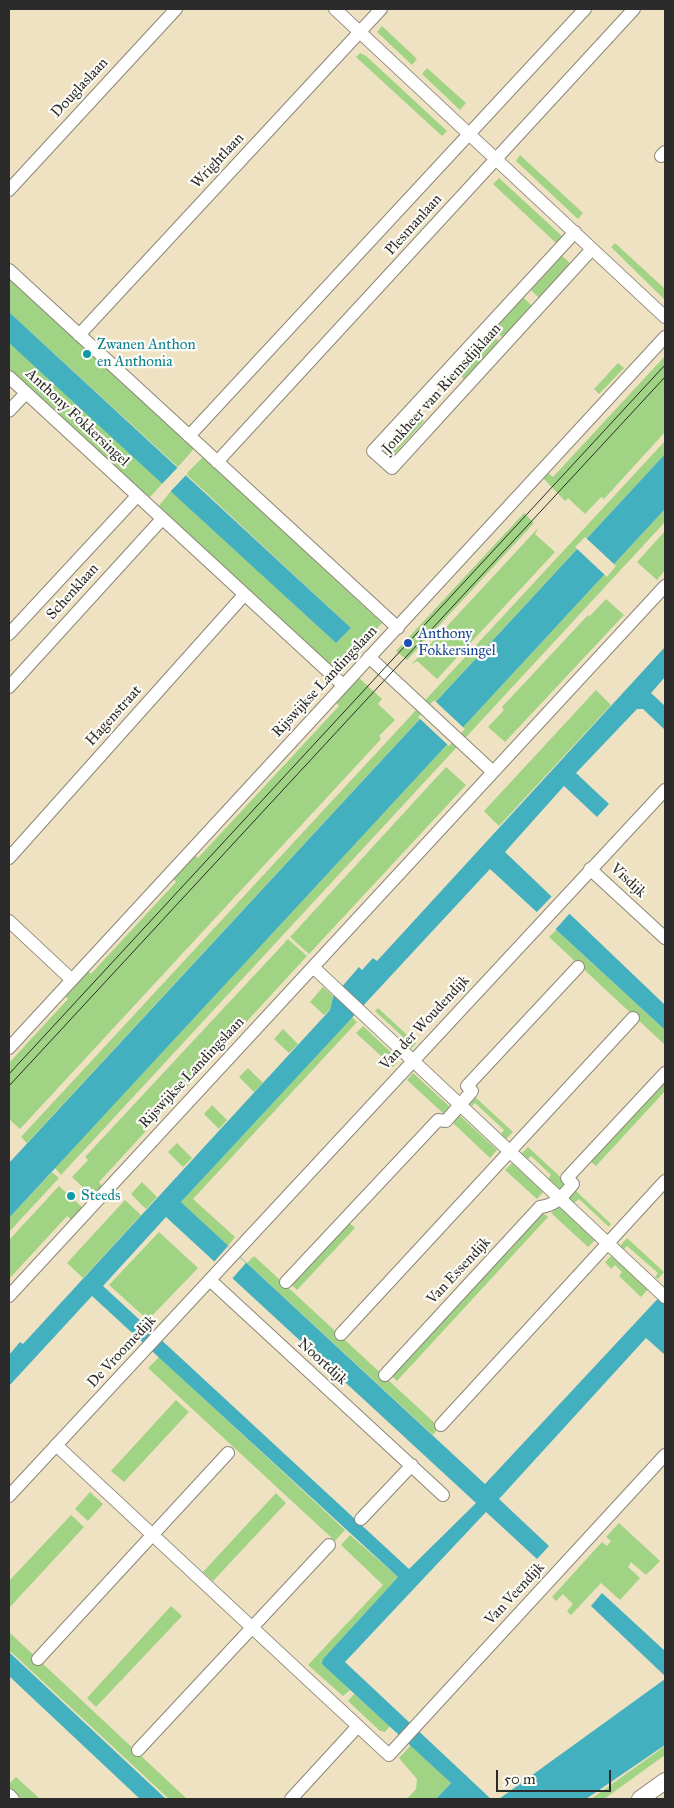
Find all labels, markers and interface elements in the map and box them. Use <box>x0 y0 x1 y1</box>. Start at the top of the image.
street label: Douglaslaan <box>48 54 112 122</box>
street label: Wrightlaan <box>188 130 248 192</box>
street label: Plesmanlaan <box>382 191 446 259</box>
street label: Jonkheer van Riemsdijklaan <box>379 320 505 458</box>
place label: Zwanen Anthon en Anthonia <box>97 336 196 371</box>
marker: Zwanen Anthon en Anthonia <box>81 348 93 360</box>
street label: Anthony Fokkersingel <box>21 365 133 471</box>
street label: Schenklaan <box>43 560 103 624</box>
street label: Rijswijkse Landingslaan <box>269 623 381 741</box>
place label: Anthony Fokkersingel <box>418 625 496 660</box>
marker: Anthony Fokkersingel <box>402 637 414 649</box>
street label: Hagenstraat <box>82 682 146 750</box>
street label: Visdijk <box>606 860 650 902</box>
street label: Van der Woudendijk <box>376 972 474 1074</box>
street label: Rijswijkse Landingslaan <box>136 1014 248 1132</box>
place label: Steeds <box>81 1187 120 1205</box>
marker: Steeds <box>65 1190 77 1202</box>
street label: Van Essendijk <box>423 1234 495 1308</box>
street label: De Vroomedijk <box>84 1312 160 1392</box>
street label: Noortdijk <box>293 1335 351 1389</box>
street label: Van Veendijk <box>481 1559 549 1629</box>
scale bar <box>499 1760 614 1792</box>
text: 50 m <box>504 1770 536 1788</box>

